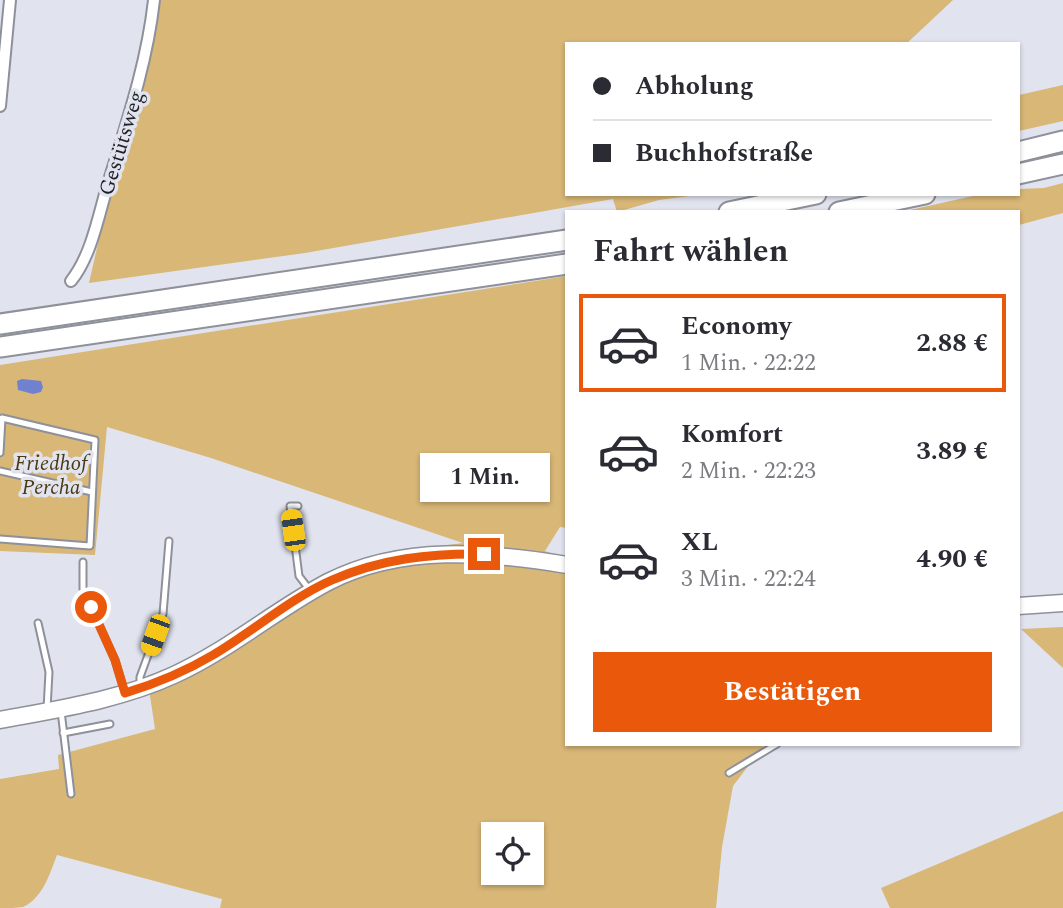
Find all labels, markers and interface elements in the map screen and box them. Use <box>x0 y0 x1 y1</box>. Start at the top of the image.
text: Abholung <box>635 66 754 106</box>
street label: Gestütsweg <box>91 87 153 200</box>
text: Buchhofstraße <box>635 133 813 173</box>
text: Fahrt wählen <box>593 227 788 276</box>
text: Economy <box>681 306 791 346</box>
icon: car <box>597 312 660 375</box>
text: 2.88 € <box>916 323 988 363</box>
text: 1 Min. · 22:22 <box>681 346 816 381</box>
text: Komfort <box>681 414 783 454</box>
icon: car <box>597 420 660 483</box>
text: 3.89 € <box>916 431 988 471</box>
park label: Friedhof Percha <box>14 448 91 504</box>
callout: 1 Min. <box>419 452 549 502</box>
text: 2 Min. · 22:23 <box>681 454 816 489</box>
text: 1 Min. <box>450 460 520 495</box>
car <box>280 508 307 552</box>
text: XL <box>681 522 718 562</box>
icon: car <box>597 528 660 591</box>
route end <box>468 538 500 570</box>
text: 4.90 € <box>916 539 988 579</box>
text: 3 Min. · 22:24 <box>681 562 816 597</box>
route start <box>75 591 107 623</box>
car <box>138 612 173 658</box>
button: Bestätigen <box>593 652 992 732</box>
map controls <box>481 822 544 885</box>
button: locate <box>481 822 544 885</box>

